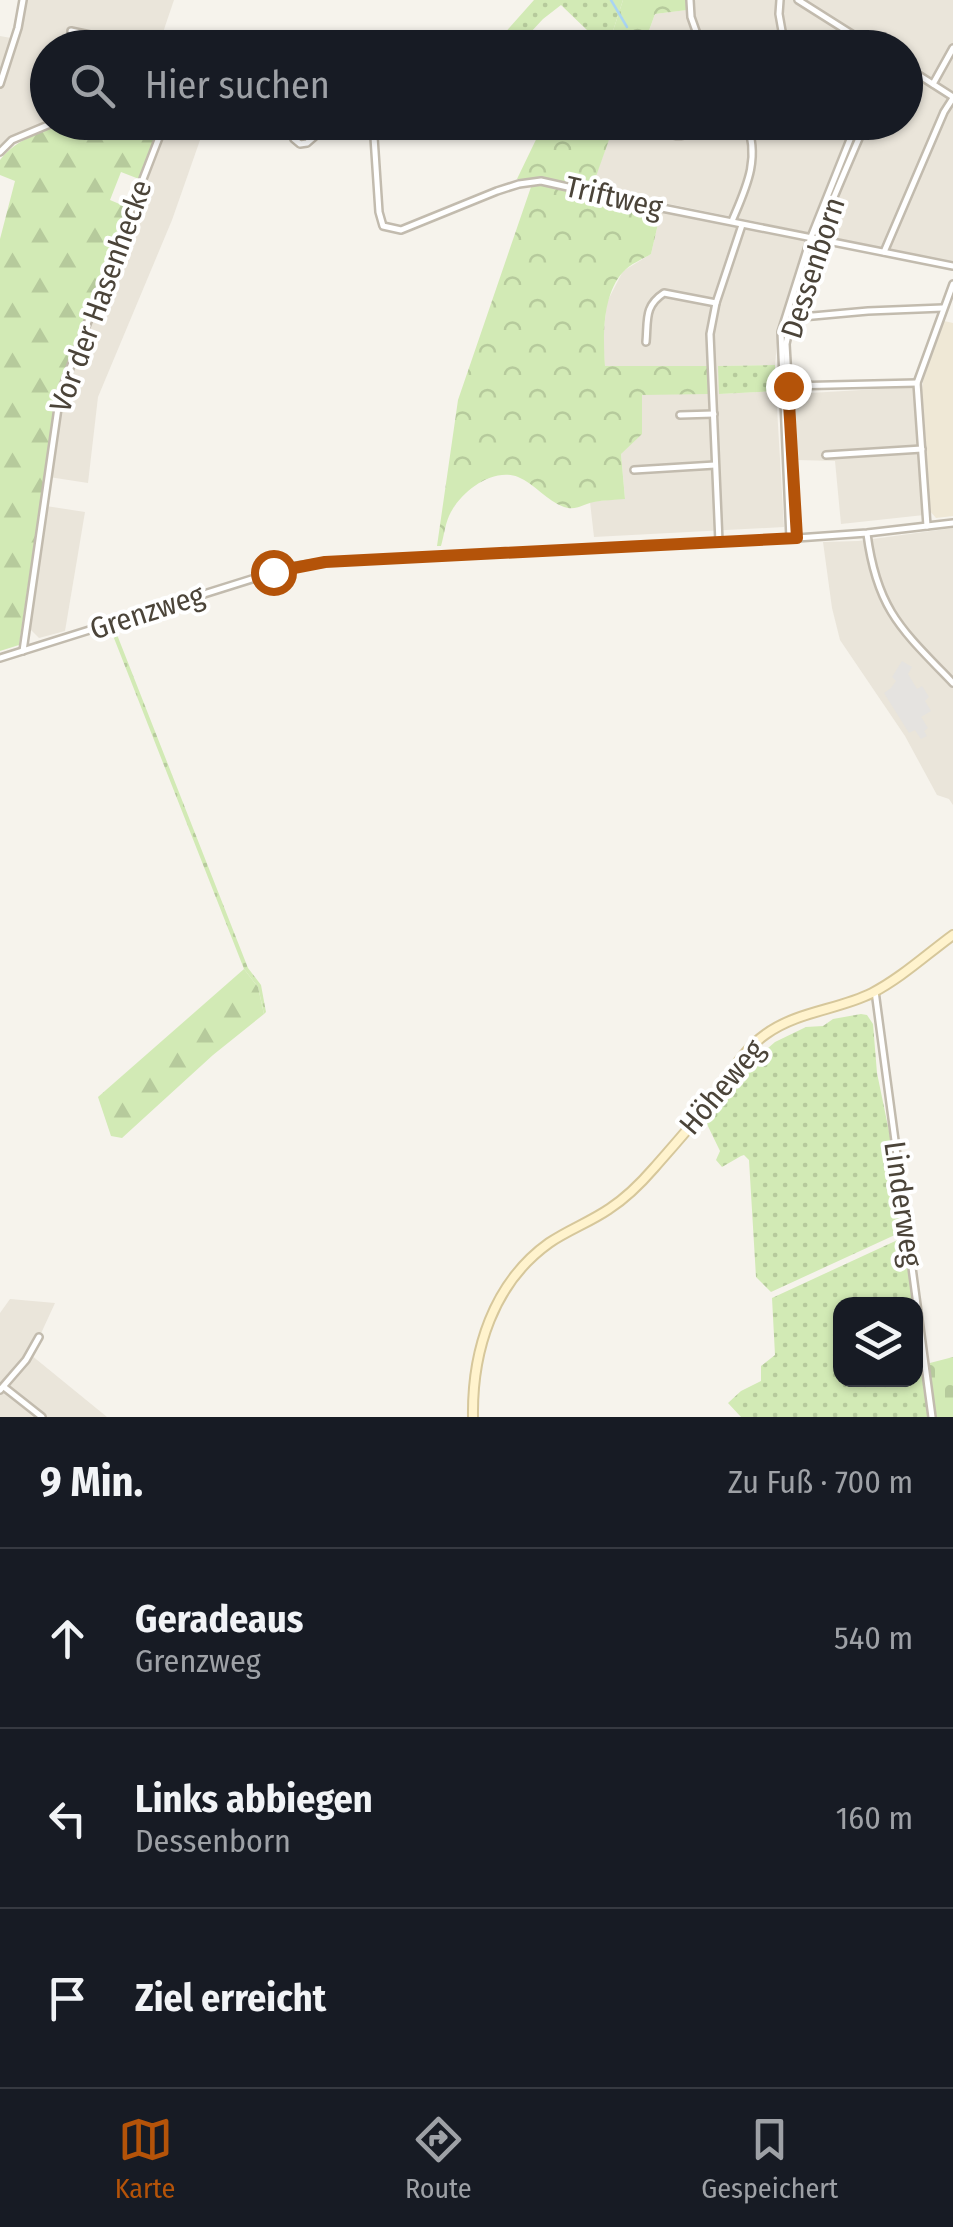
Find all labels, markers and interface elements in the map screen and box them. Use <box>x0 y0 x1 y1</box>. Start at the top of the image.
search box <box>30 30 923 140</box>
icon: search <box>65 58 120 113</box>
text: Hier suchen <box>145 62 330 108</box>
street label: Triftweg <box>562 168 667 226</box>
street label: Vor der Hasenhecke <box>42 175 160 417</box>
street label: Dessenborn <box>773 193 853 343</box>
route end <box>766 364 812 410</box>
route start <box>251 550 297 596</box>
street label: Grenzweg <box>85 576 209 647</box>
street label: Höheweg <box>672 1031 773 1142</box>
street label: Linderweg <box>876 1139 930 1270</box>
map controls <box>833 1297 923 1387</box>
button: layers <box>833 1297 923 1387</box>
text: 9 Min. <box>40 1457 143 1507</box>
text: Zu Fuß · 700 m <box>728 1463 913 1501</box>
text: Geradeaus <box>135 1596 303 1642</box>
icon: ahead <box>40 1611 95 1666</box>
text: 540 m <box>834 1619 913 1657</box>
text: Grenzweg <box>135 1642 261 1680</box>
text: Links abbiegen <box>135 1776 373 1822</box>
icon: left <box>40 1791 95 1846</box>
text: 160 m <box>836 1799 913 1837</box>
text: Dessenborn <box>135 1822 291 1860</box>
icon: arrive <box>40 1971 95 2026</box>
text: Ziel erreicht <box>135 1975 326 2021</box>
tab: Karte <box>115 2112 175 2205</box>
tab: Route <box>405 2112 472 2205</box>
tab: Gespeichert <box>701 2112 838 2205</box>

